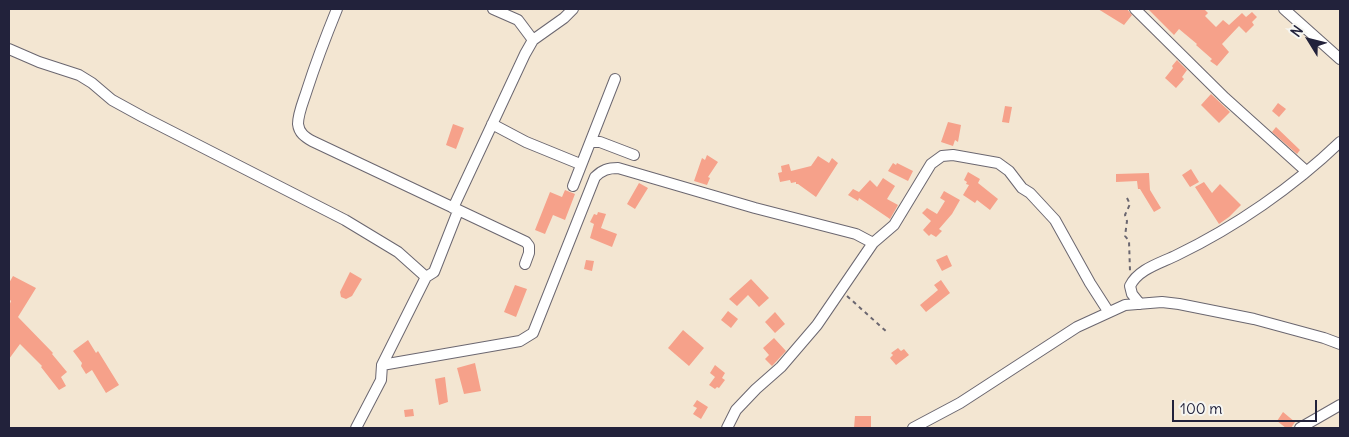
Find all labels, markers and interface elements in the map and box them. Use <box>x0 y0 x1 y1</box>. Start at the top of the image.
north arrow <box>1284 15 1334 65</box>
text: N <box>1287 22 1307 40</box>
scale bar <box>1174 390 1319 422</box>
text: 100 m <box>1180 399 1222 418</box>

